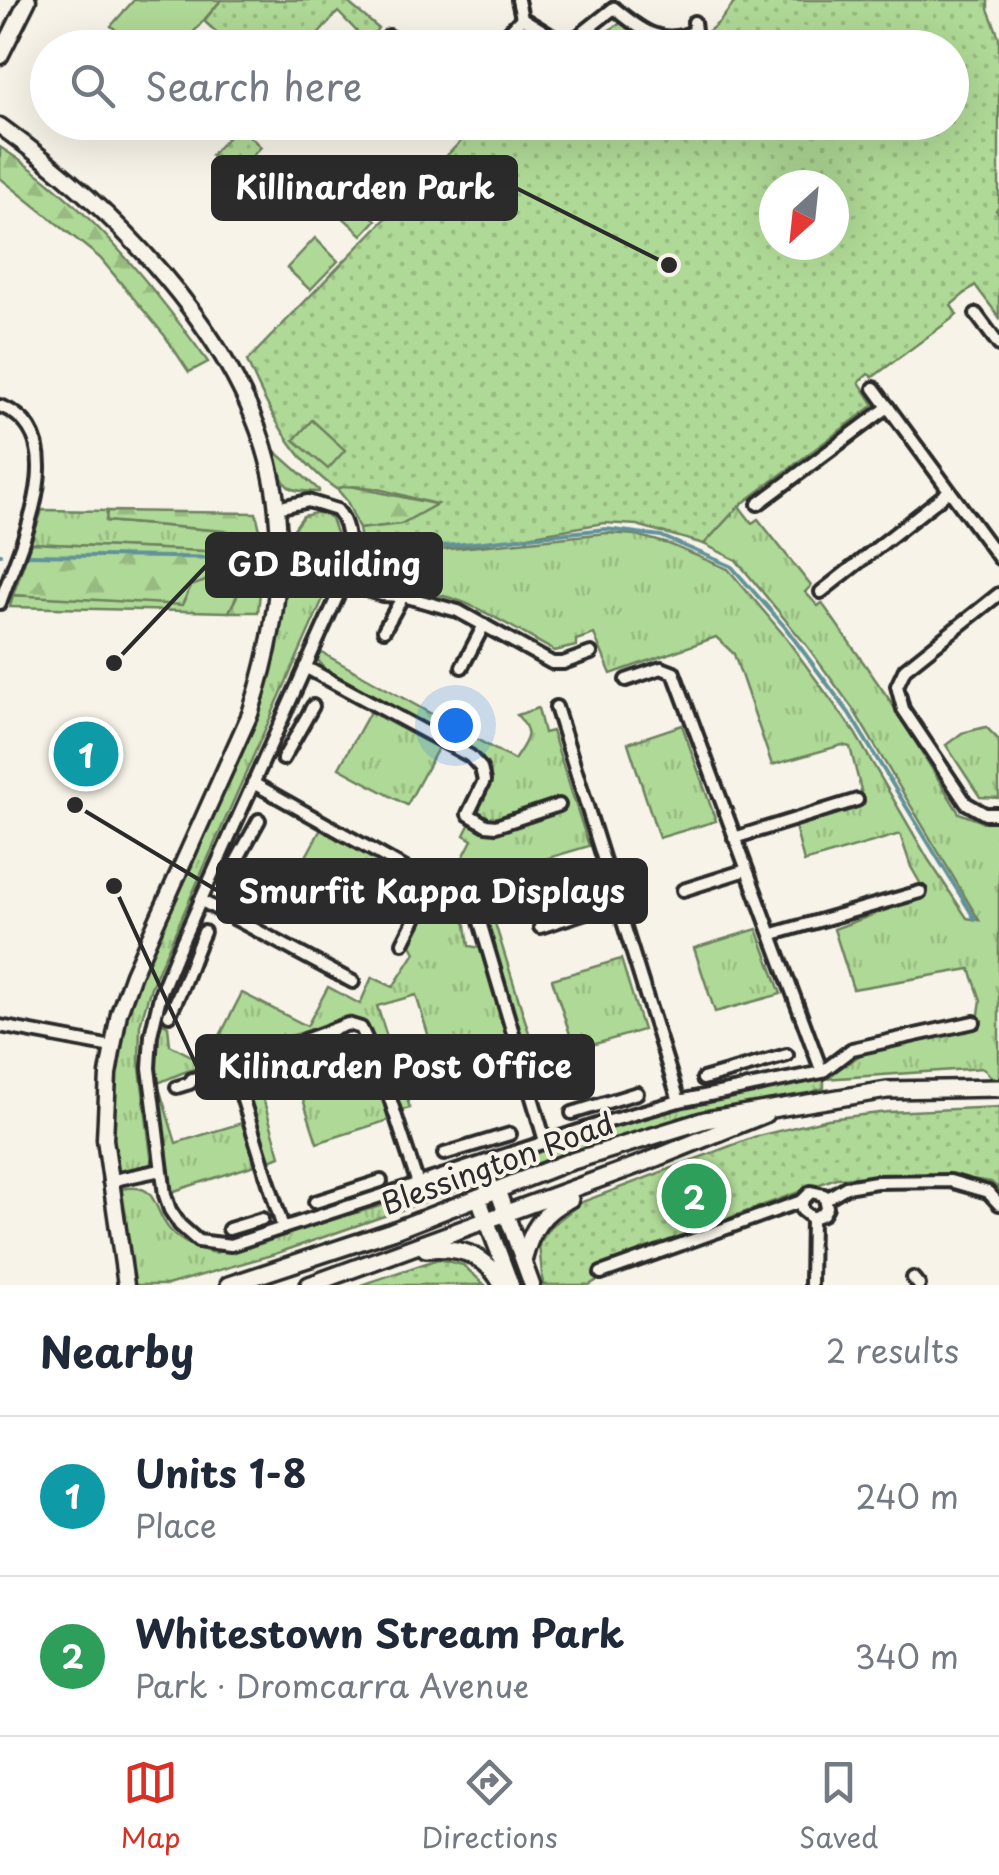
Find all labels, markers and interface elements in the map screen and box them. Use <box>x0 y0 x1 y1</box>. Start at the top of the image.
search box <box>30 30 969 140</box>
text: Search here <box>145 57 362 114</box>
icon: search <box>65 58 120 113</box>
callout: Killinarden Park <box>213 157 516 219</box>
text: Killinarden Park <box>235 162 495 210</box>
north arrow <box>759 170 849 260</box>
callout: GD Building <box>207 534 441 596</box>
text: GD Building <box>227 539 421 587</box>
your location <box>430 700 481 751</box>
pin: 1 <box>54 716 118 792</box>
callout: Smurfit Kappa Displays <box>218 860 646 922</box>
text: Smurfit Kappa Displays <box>239 866 625 914</box>
callout: Kilinarden Post Office <box>197 1036 593 1098</box>
text: Kilinarden Post Office <box>218 1041 572 1089</box>
street label: Blessington Road <box>375 1099 619 1225</box>
pin: 2 <box>662 1158 726 1234</box>
text: Nearby <box>40 1319 194 1382</box>
text: 2 results <box>826 1326 959 1374</box>
text: Units 1-8 <box>135 1444 306 1501</box>
text: 1 <box>65 1472 80 1520</box>
text: 240 m <box>856 1472 959 1520</box>
text: Place <box>135 1501 217 1549</box>
text: Whitestown Stream Park <box>135 1604 624 1661</box>
text: 2 <box>61 1632 84 1680</box>
text: 340 m <box>854 1632 959 1680</box>
text: Park · Dromcarra Avenue <box>135 1661 529 1709</box>
tab: Map <box>121 1755 180 1858</box>
tab: Directions <box>422 1755 558 1858</box>
tab: Saved <box>799 1755 878 1858</box>

